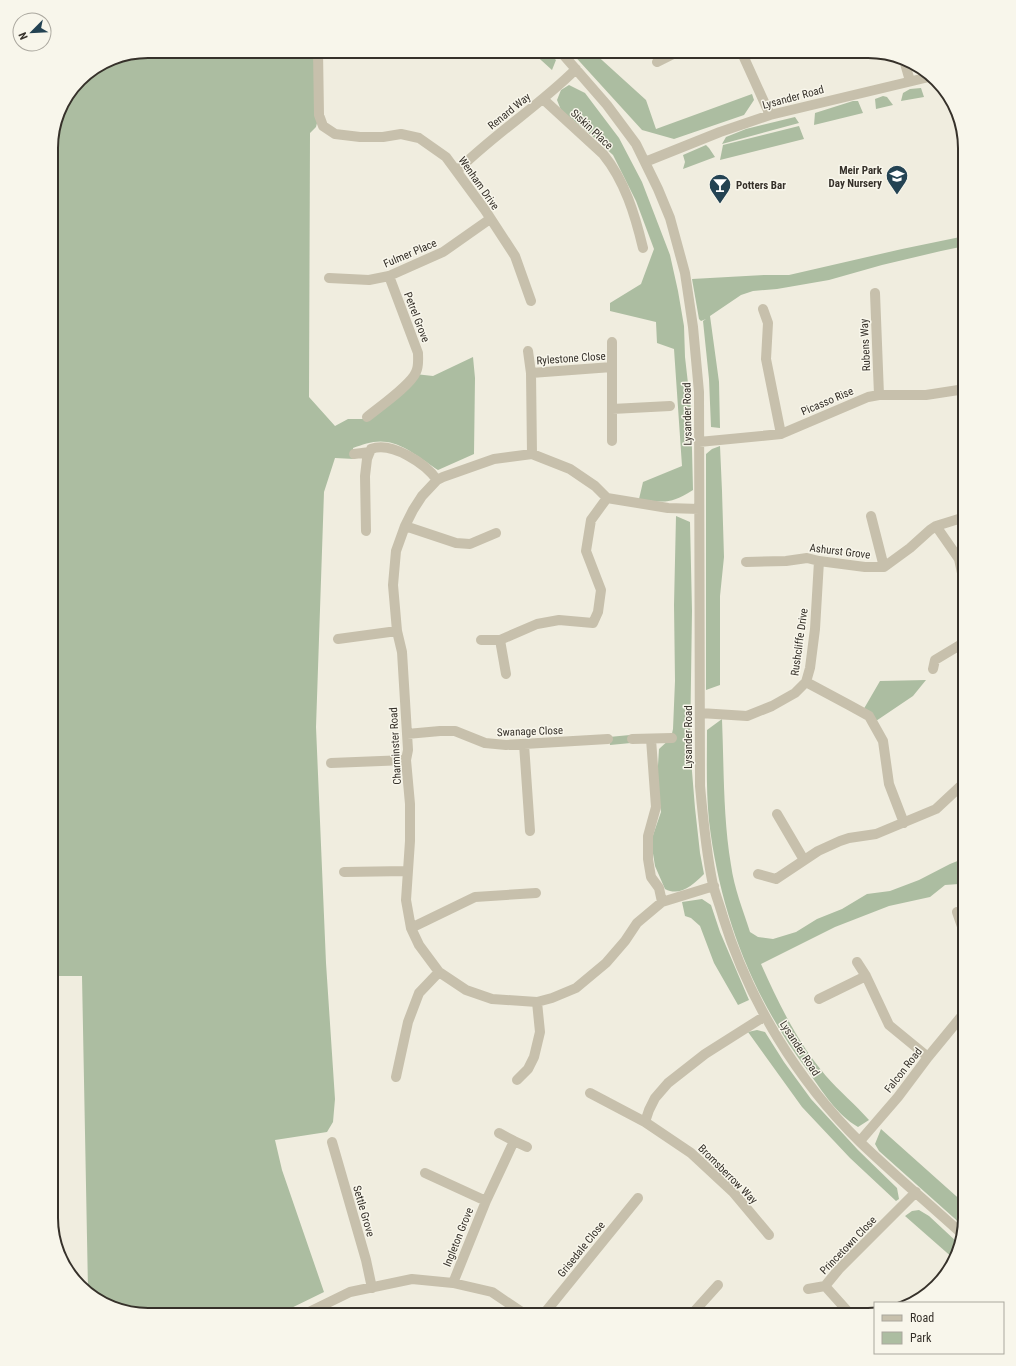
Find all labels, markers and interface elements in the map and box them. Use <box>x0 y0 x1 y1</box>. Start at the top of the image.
north arrow <box>12 12 52 52</box>
text: N <box>16 30 31 42</box>
street label: Lysander Road <box>761 83 825 112</box>
street label: Renard Way <box>485 90 533 132</box>
street label: Siskin Place <box>568 107 615 152</box>
street label: Wenham Drive <box>455 154 502 212</box>
school or university icon: Meir Park Day Nursery <box>884 163 910 196</box>
place label: Meir Park Day Nursery <box>829 164 883 190</box>
bar icon: Potters Bar <box>707 172 733 205</box>
place label: Potters Bar <box>736 179 786 192</box>
street label: Fulmer Place <box>382 236 439 270</box>
street label: Petrel Grove <box>401 290 432 344</box>
street label: Rubens Way <box>858 318 873 372</box>
street label: Rylestone Close <box>536 350 606 367</box>
street label: Lysander Road <box>680 382 695 446</box>
street label: Picasso Rise <box>799 385 855 418</box>
street label: Ashurst Grove <box>809 541 871 562</box>
street label: Rushcliffe Drive <box>788 607 811 677</box>
street label: Lysander Road <box>682 705 695 769</box>
street label: Charminster Road <box>387 707 404 785</box>
street label: Swanage Close <box>497 724 563 739</box>
street label: Lysander Road <box>777 1018 822 1078</box>
street label: Falcon Road <box>882 1045 925 1095</box>
street label: Bromsberrow Way <box>695 1142 760 1207</box>
street label: Settle Grove <box>350 1184 377 1238</box>
street label: Ingleton Grove <box>441 1206 476 1269</box>
street label: Princetown Close <box>817 1214 879 1277</box>
street label: Grisedale Close <box>555 1219 608 1280</box>
legend <box>874 1302 1004 1354</box>
text: Road <box>910 1311 934 1325</box>
text: Park <box>910 1331 932 1345</box>

